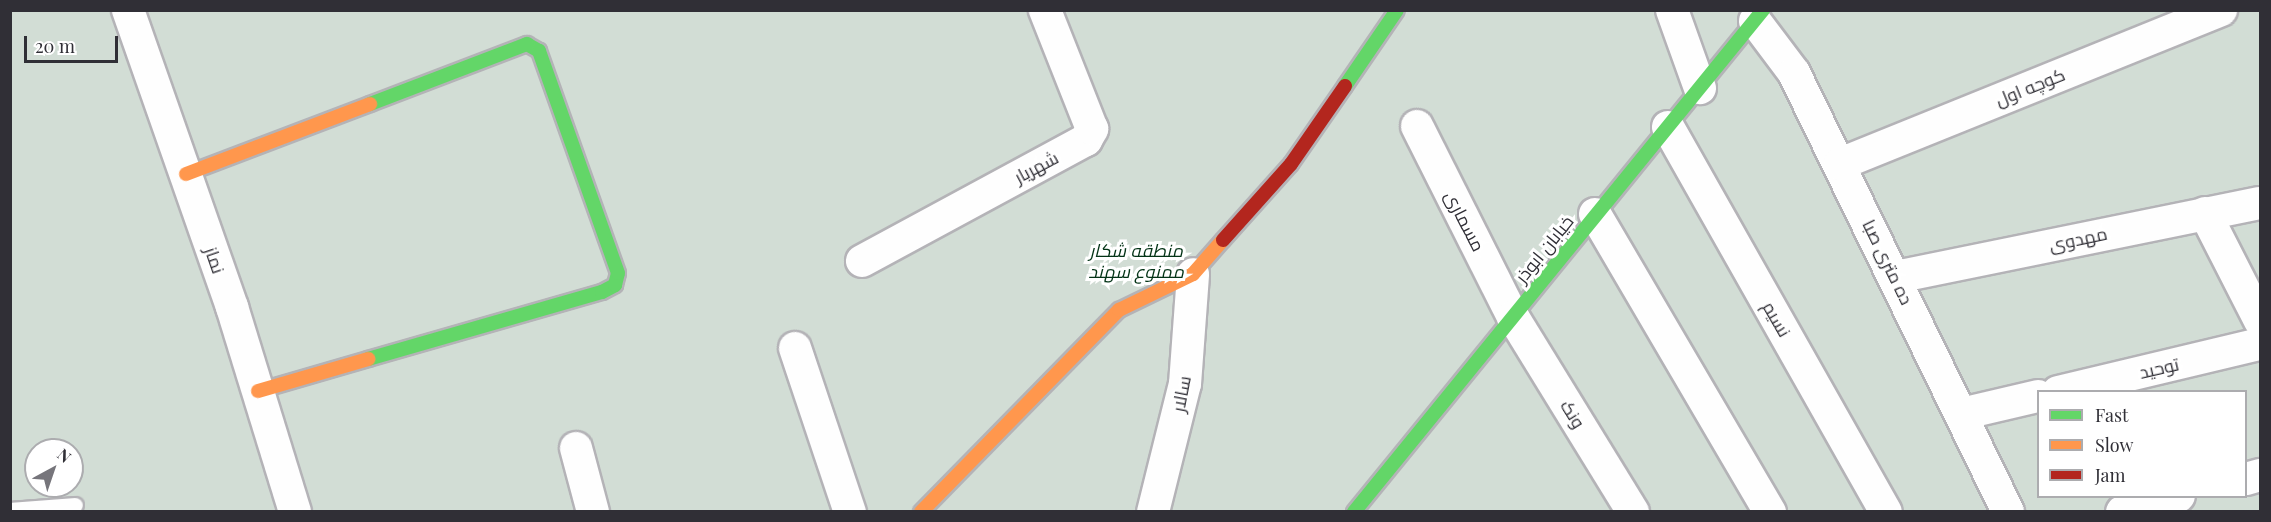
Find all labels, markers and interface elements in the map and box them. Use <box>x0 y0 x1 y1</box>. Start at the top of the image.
scale bar <box>27 24 122 62</box>
text: 20 m <box>35 34 75 58</box>
street label: کوچه اول <box>1992 63 2068 111</box>
street label: شهریار <box>1010 146 1062 188</box>
street label: مسماری <box>1441 187 1489 255</box>
street label: خیابان ابوذر <box>1510 211 1578 287</box>
street label: ده متری صبا <box>1858 216 1918 308</box>
street label: مهدوی <box>2047 222 2109 256</box>
park label: منطقه شکار ممنوع سهند <box>1088 240 1184 282</box>
street label: نماز <box>200 244 230 276</box>
street label: نسیم <box>1758 297 1796 341</box>
street label: توحید <box>2137 353 2181 383</box>
street label: سالار <box>1167 374 1195 414</box>
legend <box>2037 390 2247 498</box>
street label: ونک <box>1556 396 1590 432</box>
text: Fast <box>2095 403 2128 427</box>
text: Slow <box>2095 433 2133 457</box>
north arrow <box>24 438 84 498</box>
text: N <box>53 444 76 467</box>
text: Jam <box>2095 463 2125 487</box>

